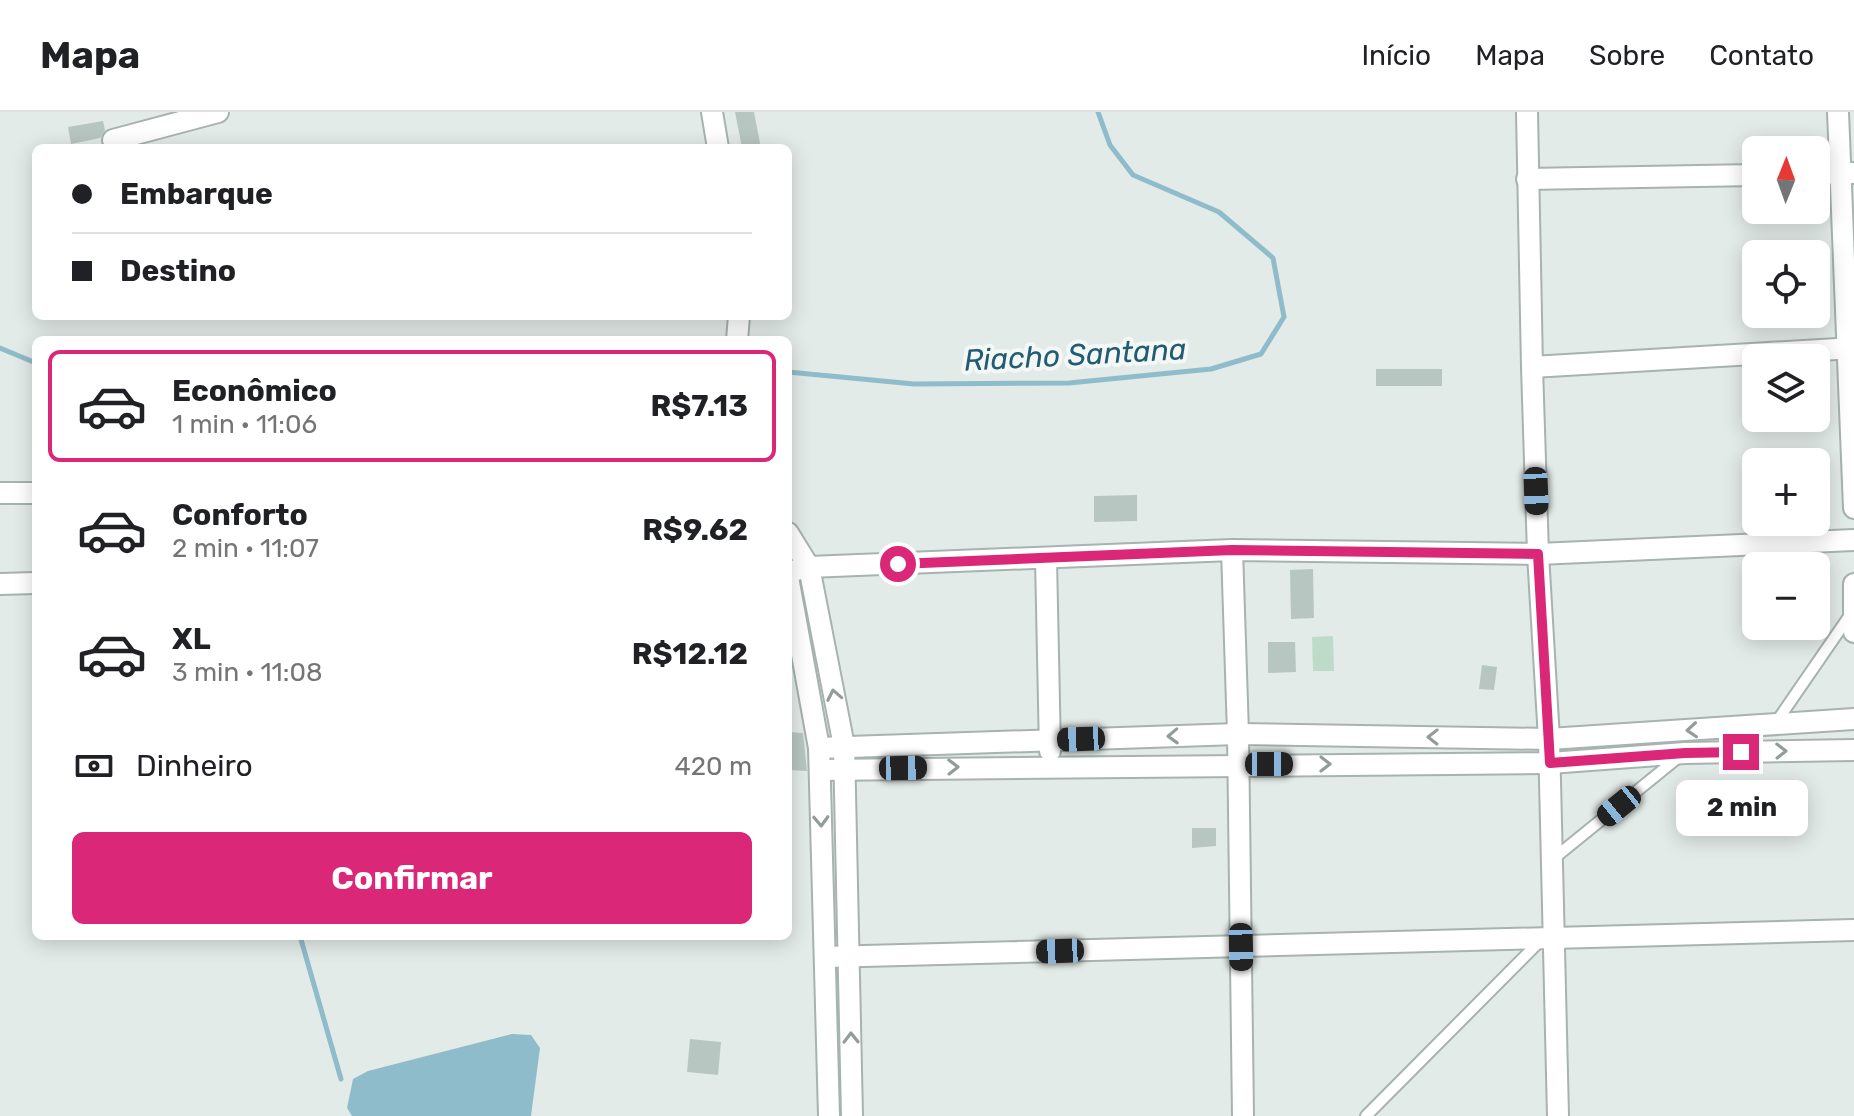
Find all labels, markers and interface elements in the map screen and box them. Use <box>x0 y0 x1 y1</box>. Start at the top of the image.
text: Mapa <box>40 32 140 78</box>
text: Início <box>1361 39 1431 72</box>
text: Mapa <box>1475 39 1545 72</box>
text: Sobre <box>1589 39 1665 72</box>
text: Contato <box>1709 39 1814 72</box>
north arrow <box>1742 136 1830 224</box>
map controls <box>1742 136 1830 640</box>
text: Embarque <box>120 176 273 212</box>
button: locate <box>1742 240 1830 328</box>
text: Destino <box>120 253 236 289</box>
water label: Riacho Santana <box>963 331 1187 379</box>
button: layers <box>1742 344 1830 432</box>
icon: car <box>76 370 148 442</box>
text: Econômico <box>172 373 337 409</box>
text: R$7.13 <box>651 388 748 424</box>
text: 1 min · 11:06 <box>172 409 317 440</box>
button: + <box>1742 448 1830 536</box>
car <box>1523 467 1549 515</box>
icon: car <box>76 494 148 566</box>
text: Conforto <box>172 497 308 533</box>
text: R$9.62 <box>642 512 748 548</box>
text: 2 min · 11:07 <box>172 533 319 564</box>
route start <box>880 546 916 582</box>
button: − <box>1742 552 1830 640</box>
icon: car <box>76 618 148 690</box>
text: XL <box>172 621 211 657</box>
text: R$12.12 <box>632 636 748 672</box>
text: 3 min · 11:08 <box>172 657 322 688</box>
one-way arrow <box>826 688 843 702</box>
one-way arrow <box>1685 722 1698 739</box>
car <box>1057 726 1105 752</box>
one-way arrow <box>1166 727 1179 744</box>
one-way arrow <box>1426 729 1439 746</box>
route end <box>1723 734 1759 770</box>
one-way arrow <box>1775 742 1788 760</box>
icon: cash <box>72 744 116 788</box>
text: Dinheiro <box>136 748 253 784</box>
text: 420 m <box>675 751 752 782</box>
car <box>1245 752 1293 776</box>
one-way arrow <box>1319 755 1332 773</box>
car <box>879 756 927 780</box>
one-way arrow <box>947 759 960 776</box>
callout: 2 min <box>1675 780 1807 836</box>
car <box>1593 782 1645 830</box>
text: 2 min <box>1707 792 1777 823</box>
one-way arrow <box>812 815 830 828</box>
button: Confirmar <box>72 832 752 924</box>
car <box>1229 923 1253 971</box>
car <box>1036 938 1084 964</box>
one-way arrow <box>842 1031 860 1044</box>

